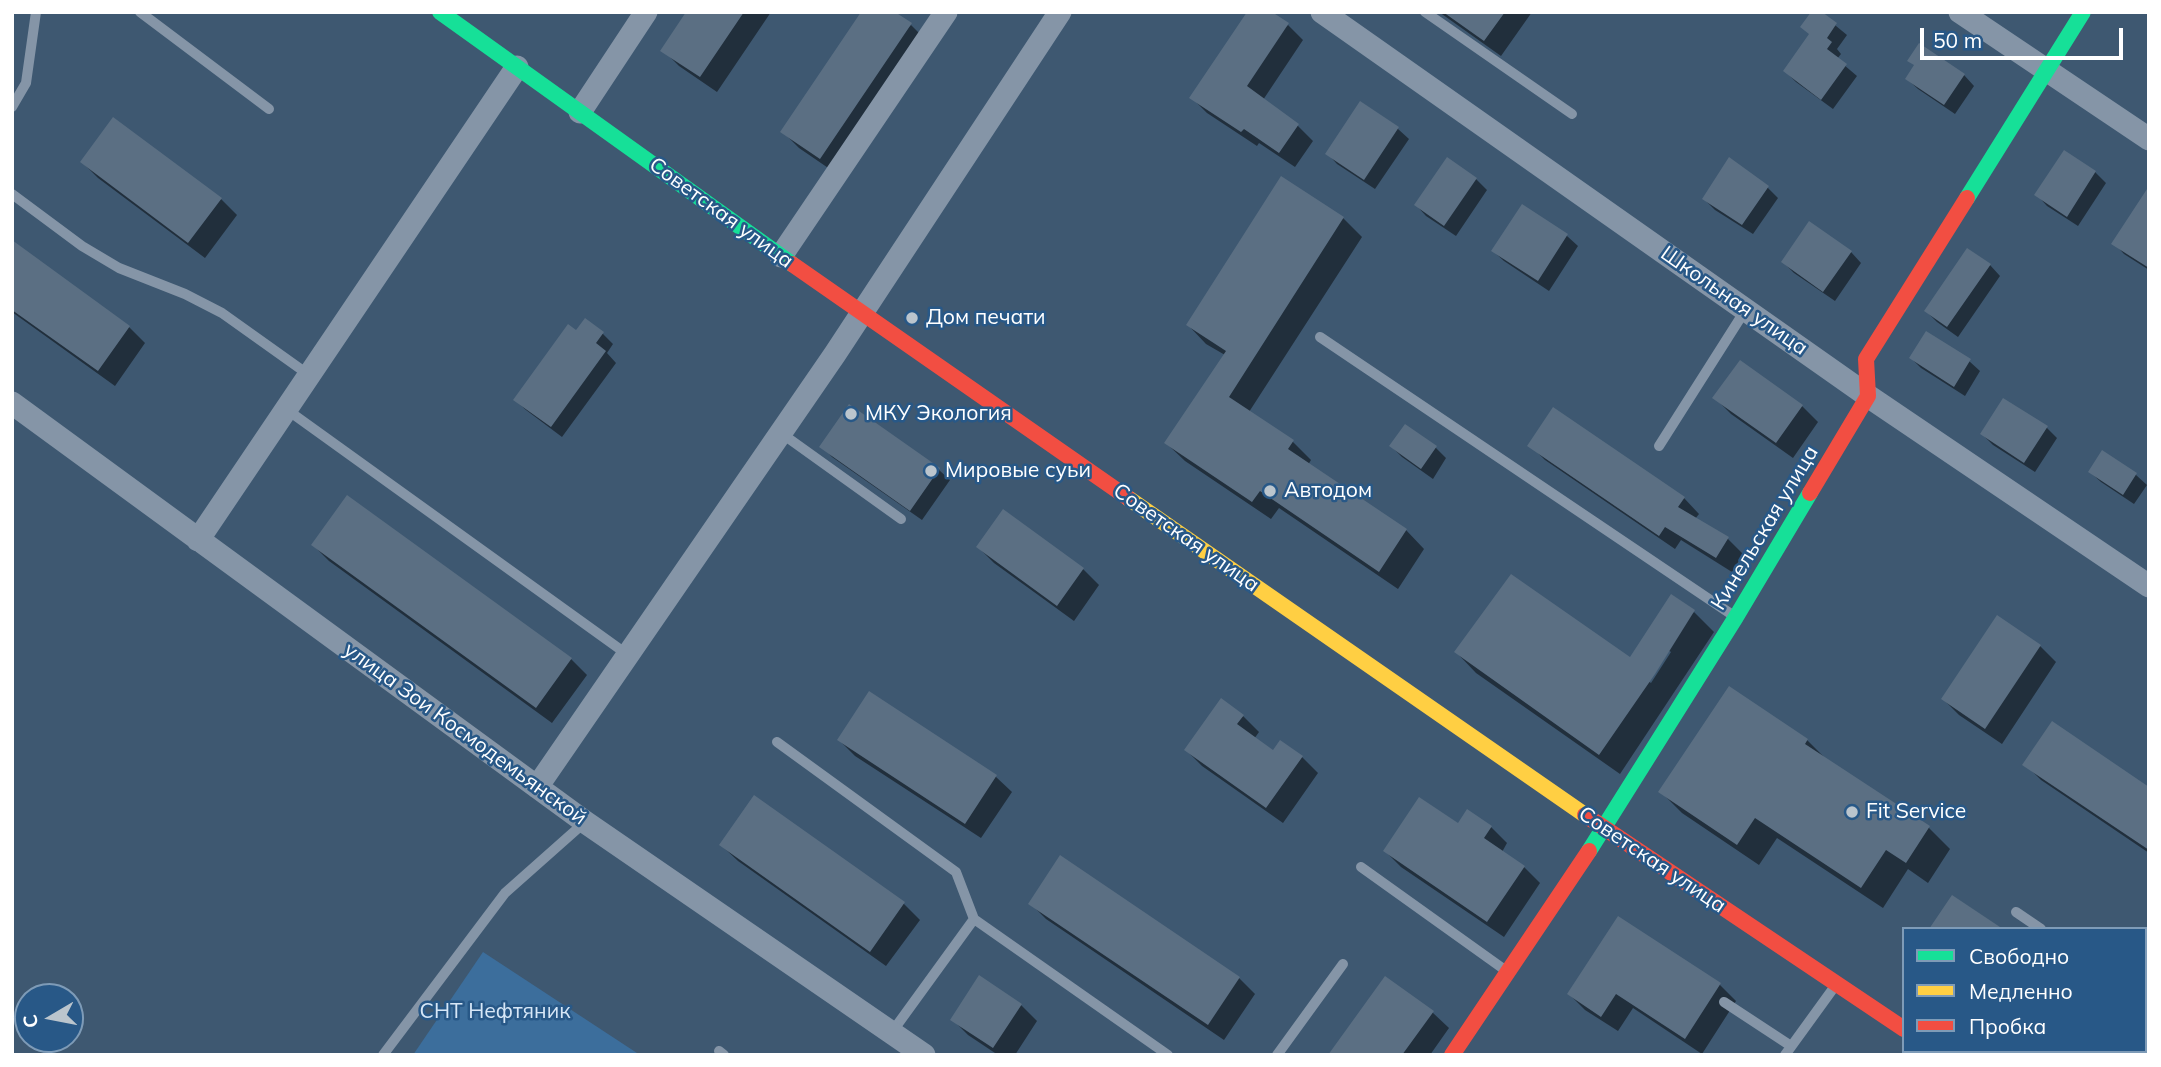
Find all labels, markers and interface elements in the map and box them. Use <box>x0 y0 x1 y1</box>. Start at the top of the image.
scale bar <box>1923 14 2126 58</box>
text: 50 m <box>1933 27 1982 53</box>
street label: Советская улица <box>644 152 798 274</box>
street label: Школьная улица <box>1656 241 1812 361</box>
place label: Дом печати <box>926 305 1045 331</box>
marker: Дом печати <box>904 310 920 326</box>
place label: МКУ Экология <box>865 401 1012 427</box>
marker: МКУ Экология <box>843 406 859 422</box>
street label: Кинельская улица <box>1706 441 1824 615</box>
place label: Мировые суьи <box>945 458 1091 484</box>
marker: Мировые суьи <box>923 463 939 479</box>
street label: Советская улица <box>1108 478 1264 598</box>
place label: Автодом <box>1284 478 1372 504</box>
marker: Автодом <box>1262 483 1278 499</box>
street label: улица Зои Космодемьянской <box>339 637 591 831</box>
place label: Fit Service <box>1866 799 1966 825</box>
street label: Советская улица <box>1574 801 1730 919</box>
marker: Fit Service <box>1844 804 1860 820</box>
legend <box>1902 927 2147 1053</box>
text: Свободно <box>1969 943 2069 969</box>
text: Медленно <box>1969 978 2073 1004</box>
north arrow <box>14 983 84 1053</box>
park label: СНТ Нефтяник <box>420 999 570 1025</box>
text: С <box>17 1013 43 1030</box>
text: Пробка <box>1969 1013 2046 1039</box>

